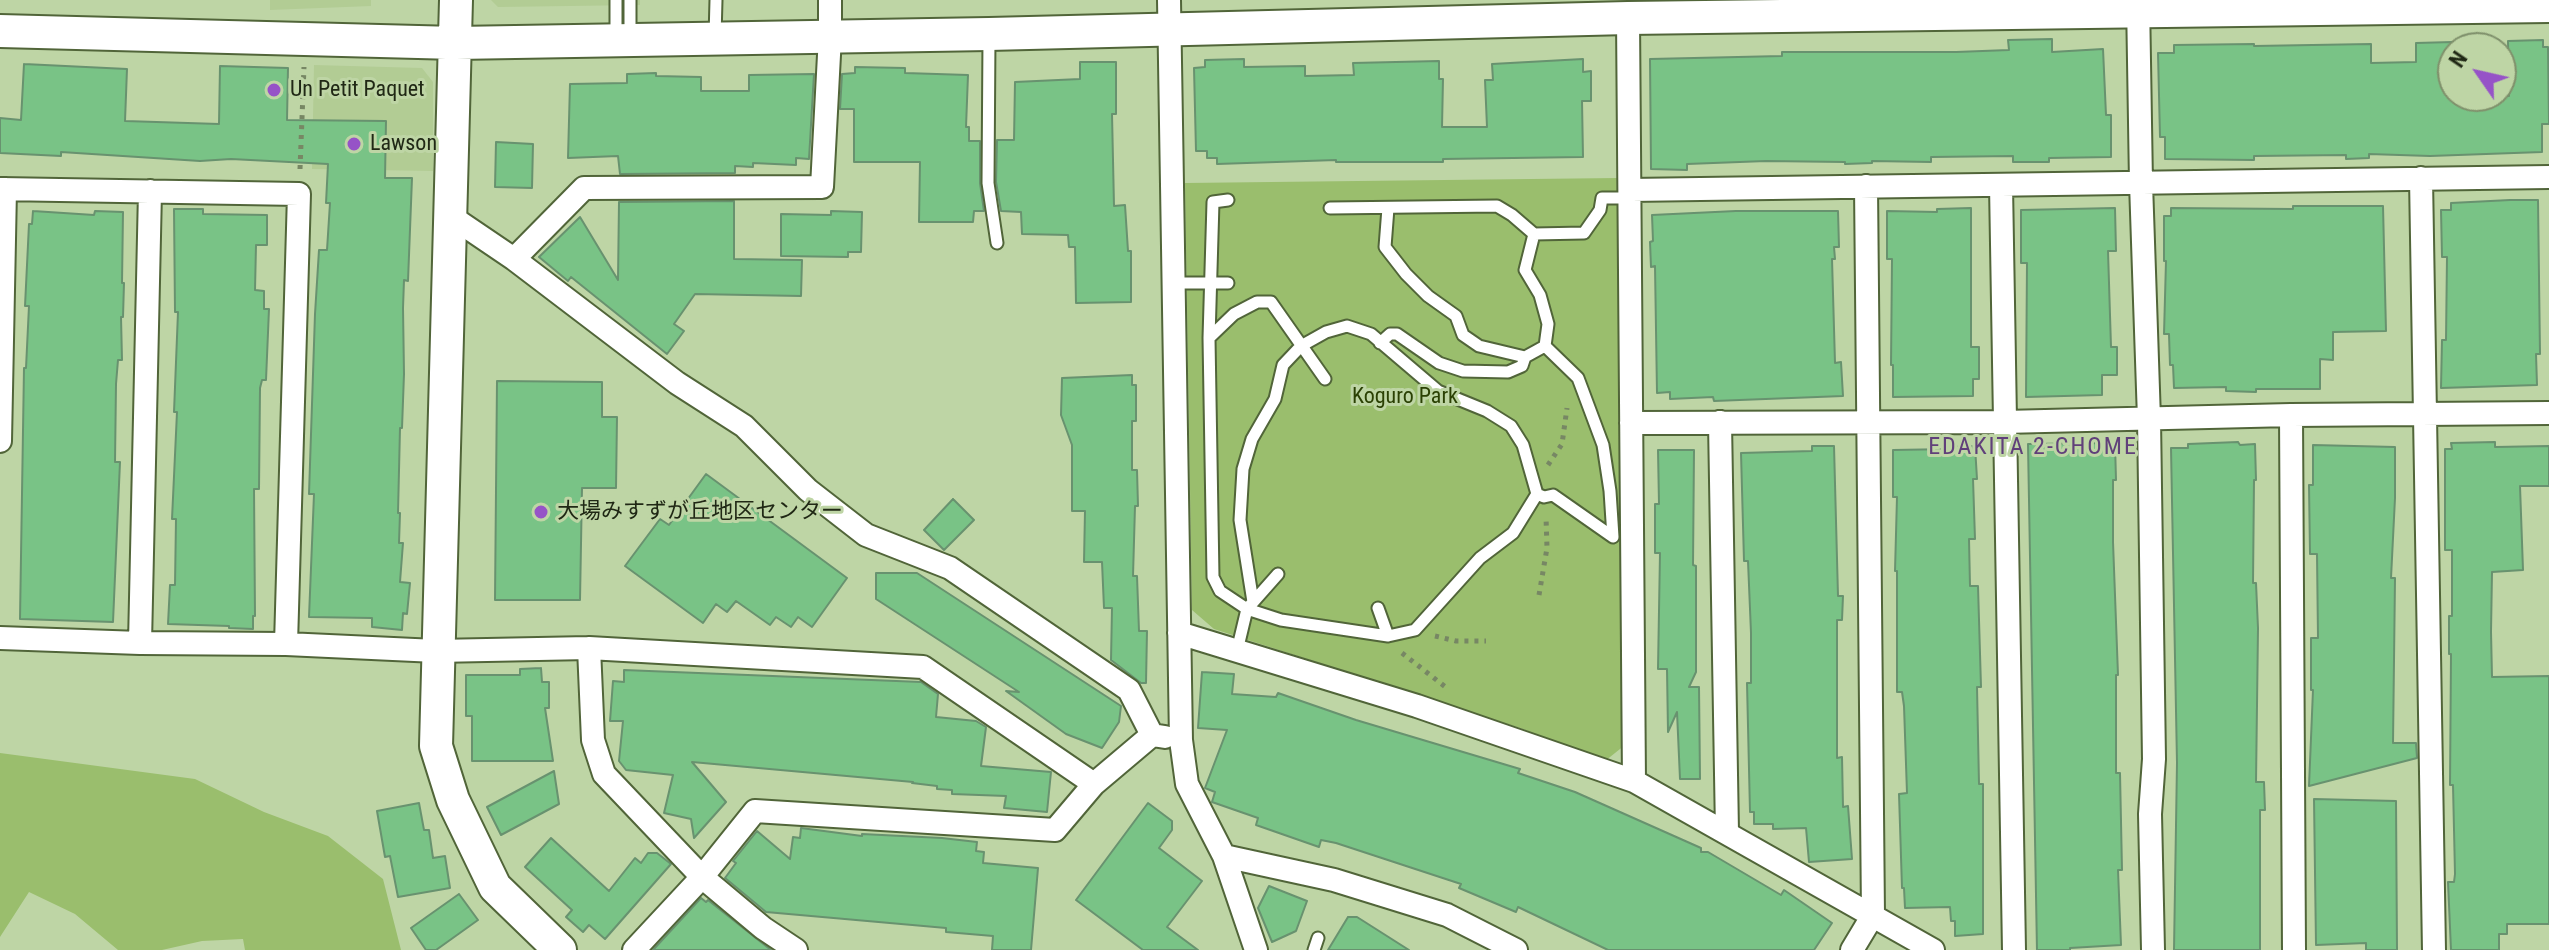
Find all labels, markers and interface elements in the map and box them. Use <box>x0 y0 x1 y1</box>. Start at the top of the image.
north arrow <box>2437 32 2517 112</box>
text: N <box>2444 47 2472 72</box>
place label: Un Petit Paquet <box>290 77 425 103</box>
marker: Un Petit Paquet <box>265 81 283 99</box>
place label: Lawson <box>370 131 437 157</box>
marker: Lawson <box>345 135 363 153</box>
park label: Koguro Park <box>1352 384 1458 410</box>
district label: EDAKITA 2-CHOME <box>1928 434 2138 462</box>
place label: 大場みすずが丘地区センター <box>557 499 843 525</box>
marker: 大場みすずが丘地区センター <box>532 503 550 521</box>

